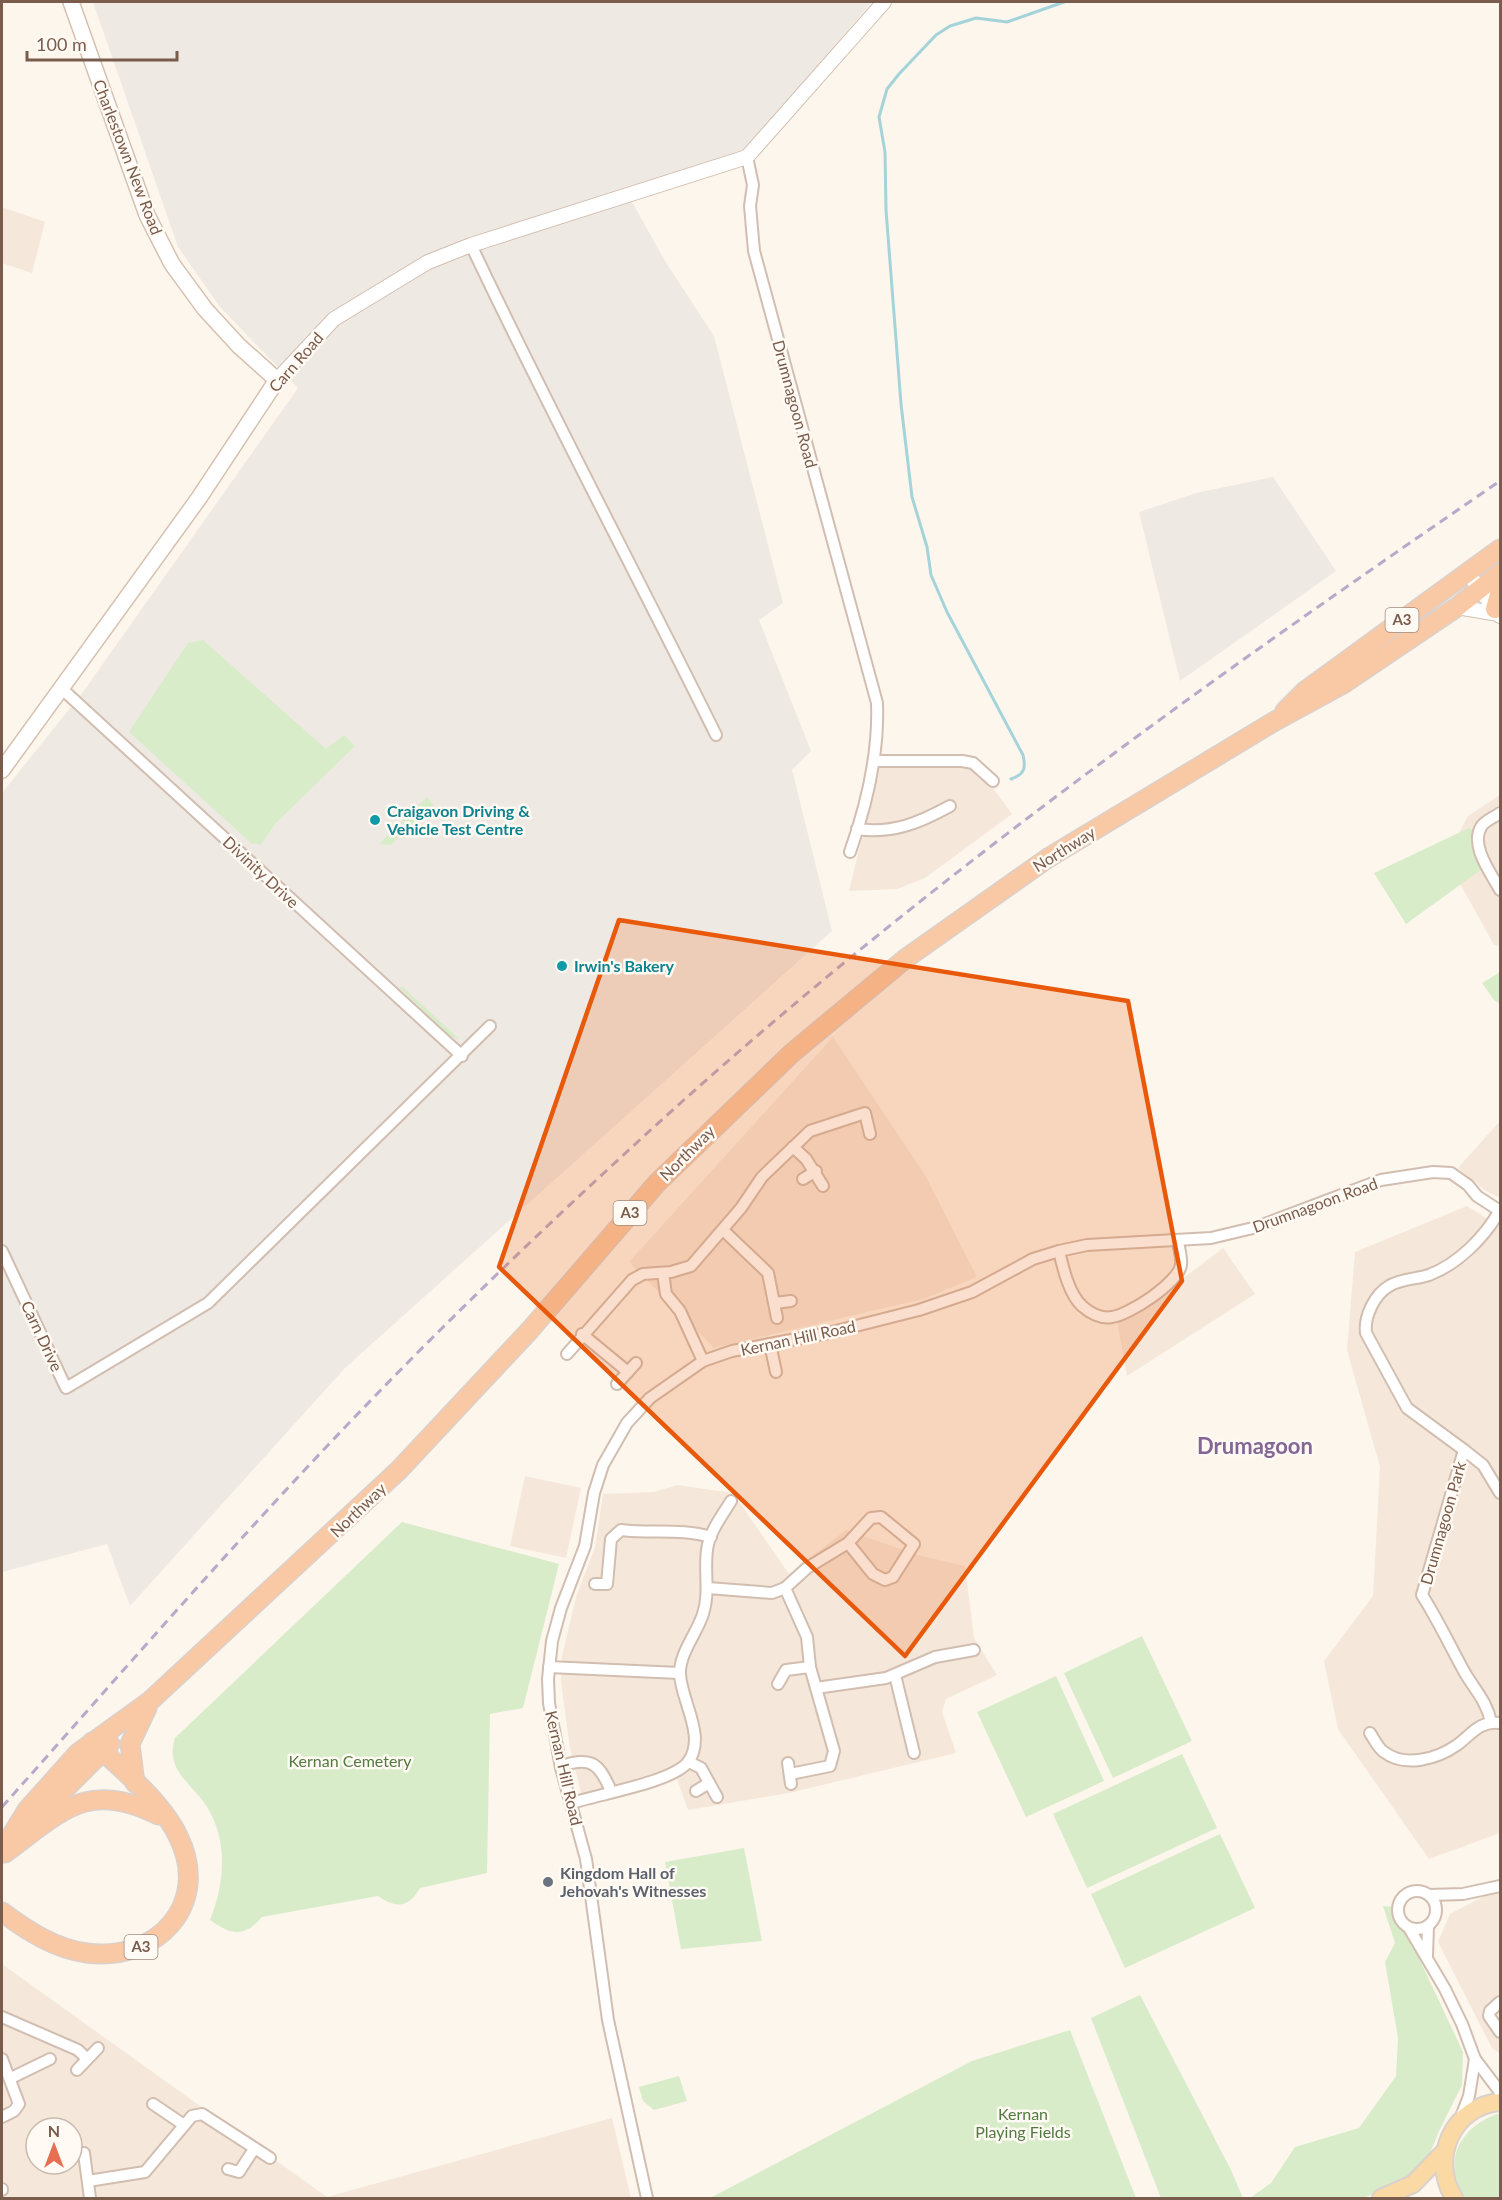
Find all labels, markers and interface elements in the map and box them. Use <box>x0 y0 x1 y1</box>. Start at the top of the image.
scale bar <box>27 24 177 62</box>
text: 100 m <box>36 33 87 55</box>
street label: Charlestown New Road <box>90 76 167 237</box>
street label: Carn Road <box>265 328 327 395</box>
street label: Drumnagoon Road <box>769 338 822 470</box>
road number: A3 <box>1386 608 1418 632</box>
place label: Craigavon Driving & Vehicle Test Centre <box>386 801 530 838</box>
marker: Craigavon Driving & Vehicle Test Centre <box>368 813 382 827</box>
street label: Northway <box>1029 822 1099 875</box>
street label: Divinity Drive <box>220 832 303 912</box>
place label: Irwin's Bakery <box>574 956 675 975</box>
marker: Irwin's Bakery <box>555 959 569 973</box>
street label: Northway <box>655 1121 719 1184</box>
street label: Drumnagoon Road <box>1250 1173 1380 1236</box>
road number: A3 <box>614 1201 646 1225</box>
street label: Carn Drive <box>18 1297 67 1374</box>
street label: Kernan Hill Road <box>739 1316 857 1359</box>
district label: Drumagoon <box>1197 1432 1313 1459</box>
street label: Drumnagoon Park <box>1416 1458 1469 1587</box>
street label: Northway <box>326 1478 390 1541</box>
street label: Kernan Hill Road <box>542 1709 587 1827</box>
park label: Kernan Cemetery <box>289 1751 412 1770</box>
place label: Kingdom Hall of Jehovah's Witnesses <box>560 1863 706 1900</box>
marker: Kingdom Hall of Jehovah's Witnesses <box>541 1875 555 1889</box>
road number: A3 <box>124 1935 158 1959</box>
park label: Kernan Playing Fields <box>975 2104 1071 2141</box>
north arrow <box>24 2116 84 2176</box>
text: N <box>48 2121 60 2140</box>

